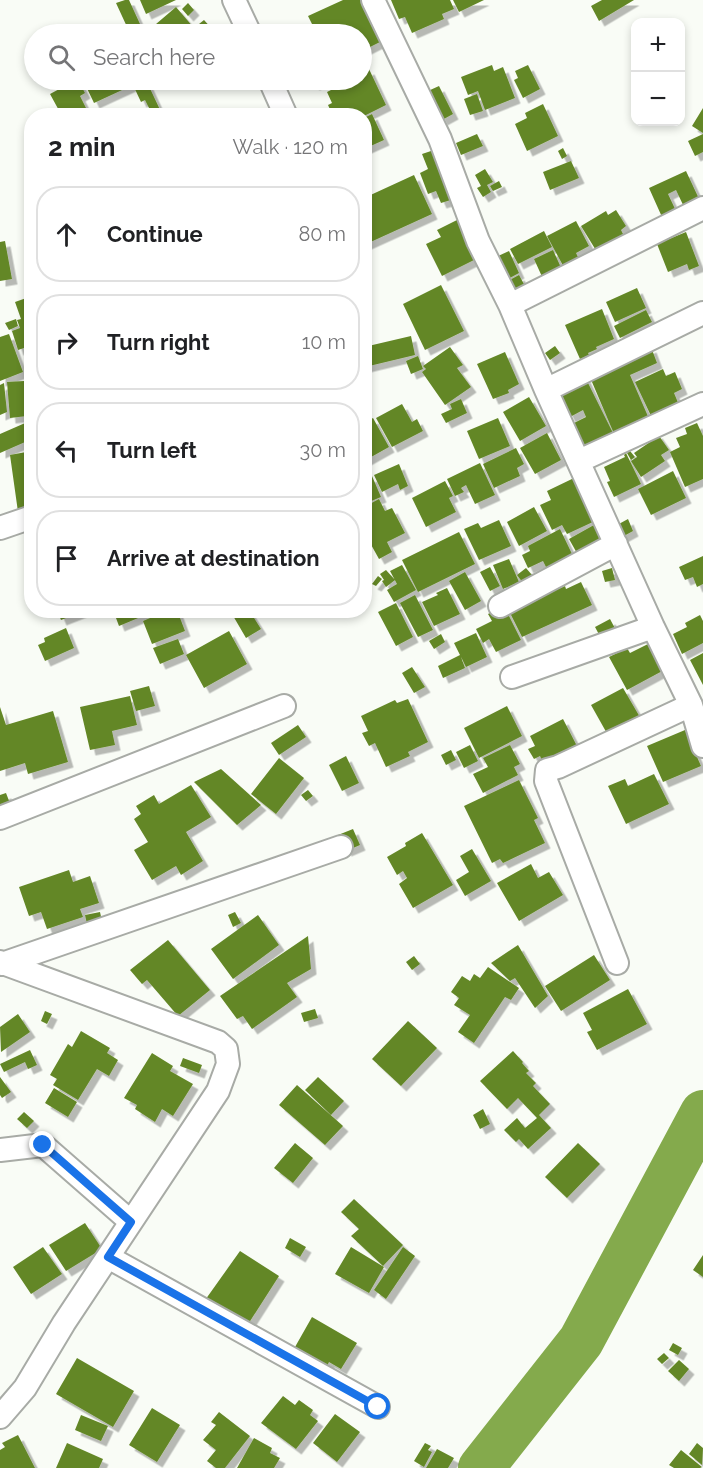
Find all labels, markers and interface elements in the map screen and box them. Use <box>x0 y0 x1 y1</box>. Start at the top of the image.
map controls <box>631 18 685 126</box>
button: + <box>631 18 685 72</box>
search box <box>24 24 372 90</box>
icon: search <box>45 41 78 74</box>
text: Search here <box>93 44 215 70</box>
button: − <box>631 72 685 126</box>
text: 2 min <box>48 132 115 162</box>
text: Walk · 120 m <box>233 135 348 159</box>
icon: ahead <box>50 218 83 251</box>
text: Continue <box>107 221 203 247</box>
text: 80 m <box>298 222 346 246</box>
icon: right <box>50 326 83 359</box>
text: Turn right <box>107 329 210 355</box>
text: 10 m <box>302 330 346 354</box>
icon: left <box>50 434 83 467</box>
text: Turn left <box>107 437 197 463</box>
text: 30 m <box>300 438 346 462</box>
icon: arrive <box>50 542 83 575</box>
text: Arrive at destination <box>107 545 320 571</box>
route end <box>29 1131 55 1157</box>
route start <box>364 1393 390 1419</box>

